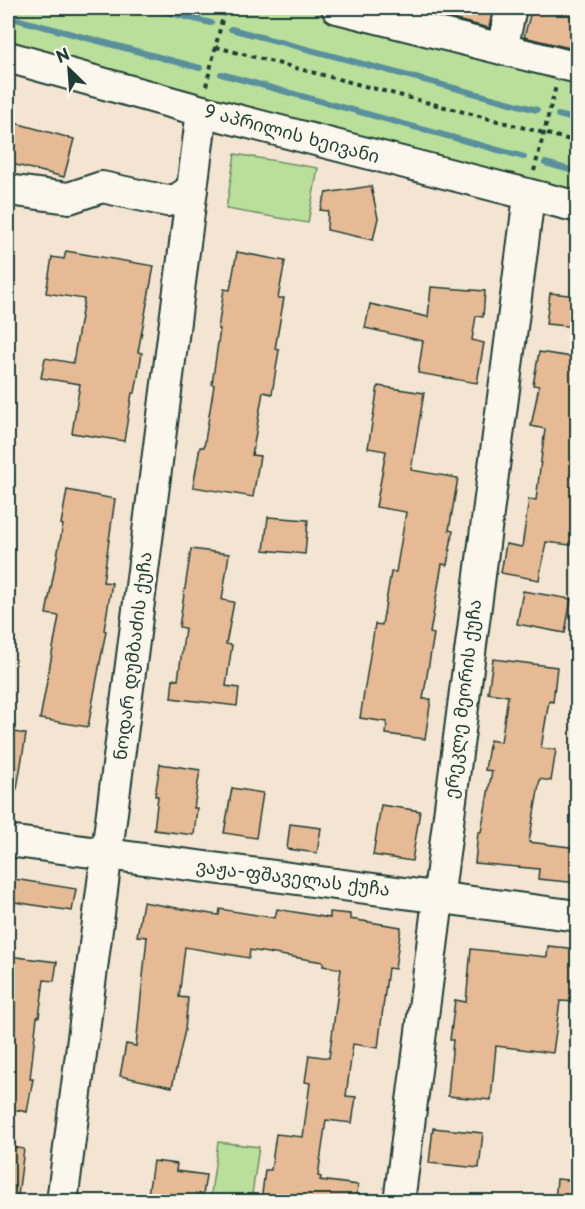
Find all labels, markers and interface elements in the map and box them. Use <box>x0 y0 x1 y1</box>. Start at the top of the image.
north arrow <box>39 39 99 99</box>
text: N <box>51 41 73 68</box>
street label: 9 აპრილის ხეივანი <box>202 96 383 169</box>
street label: ნოდარ დუმბაძის ქუჩა <box>105 550 158 762</box>
street label: ერეკლე მეორის ქუჩა <box>436 598 487 800</box>
street label: ვაჟა-ფშაველას ქუჩა <box>195 851 392 902</box>

